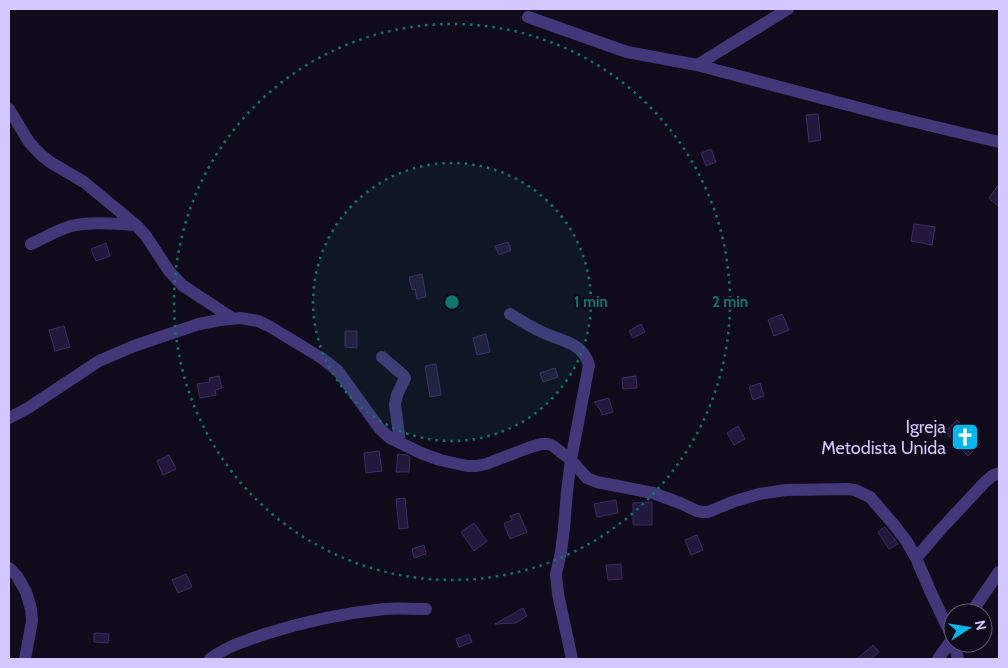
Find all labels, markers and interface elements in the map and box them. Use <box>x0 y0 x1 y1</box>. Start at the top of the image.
centre of rings <box>443 293 461 311</box>
text: 1 min <box>574 293 608 311</box>
text: 2 min <box>712 293 748 311</box>
place label: Igreja Metodista Unida <box>821 416 946 459</box>
church icon: Igreja Metodista Unida <box>950 422 980 452</box>
north arrow <box>943 603 993 653</box>
text: N <box>971 619 991 632</box>

